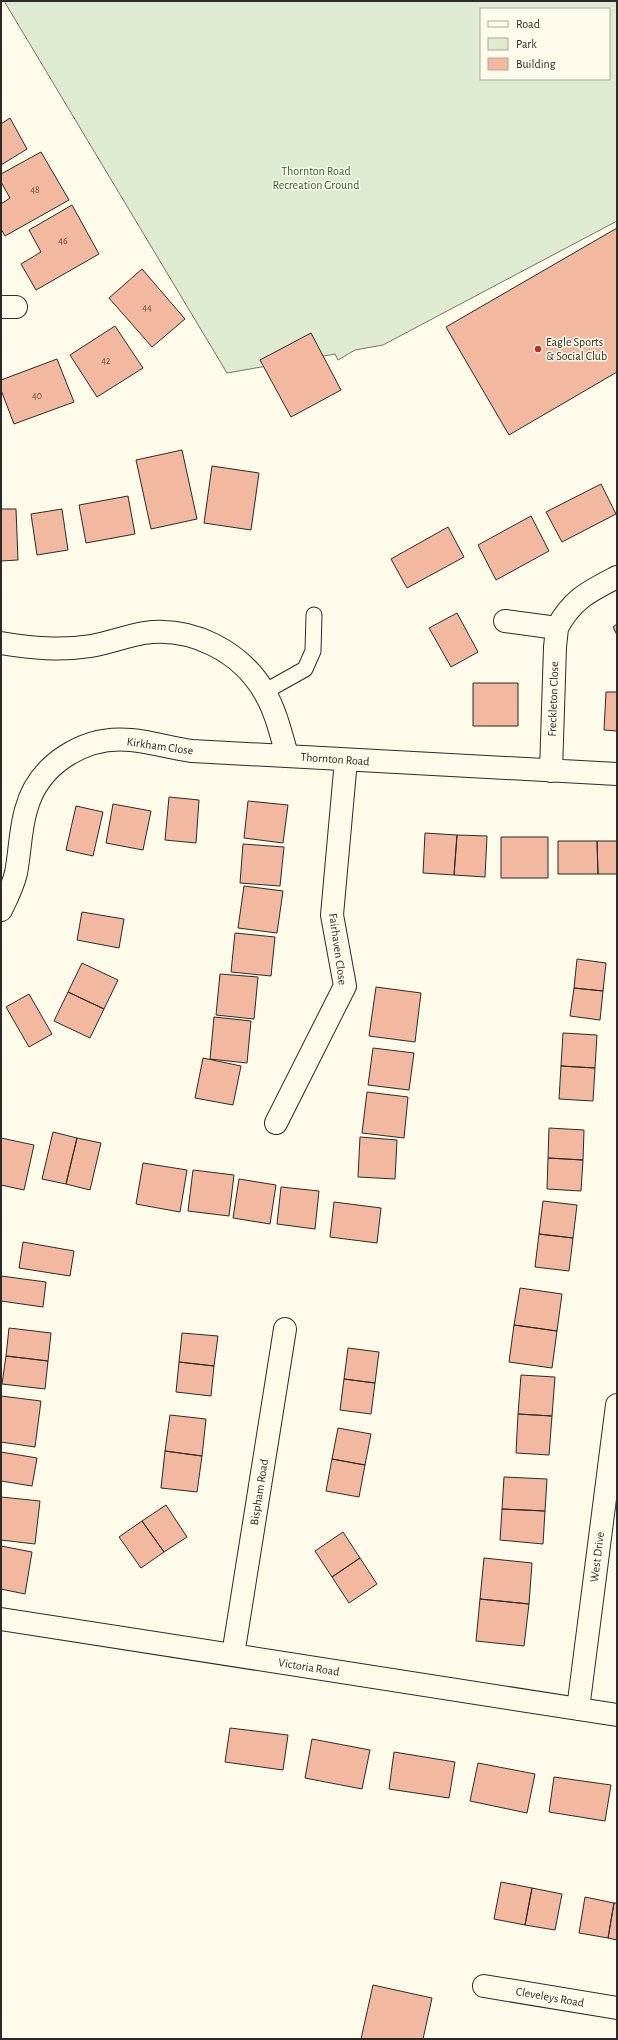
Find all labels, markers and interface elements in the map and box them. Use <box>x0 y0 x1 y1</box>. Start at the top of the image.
legend <box>480 8 610 80</box>
text: Road <box>516 18 540 30</box>
text: Park <box>516 38 537 50</box>
text: Building <box>516 58 556 70</box>
park label: Thornton Road Recreation Ground <box>272 165 360 191</box>
house number: 48 <box>30 185 40 195</box>
house number: 46 <box>58 236 68 246</box>
house number: 44 <box>142 303 152 313</box>
place label: Eagle Sports & Social Club <box>546 336 607 362</box>
marker: Eagle Sports & Social Club <box>533 344 543 354</box>
house number: 42 <box>101 356 111 366</box>
house number: 40 <box>32 391 42 401</box>
street label: Freckleton Close <box>546 661 560 737</box>
street label: Kirkham Close <box>126 735 194 757</box>
street label: Thornton Road <box>300 751 370 767</box>
street label: Fairhaven Close <box>327 912 349 986</box>
street label: Bispham Road <box>248 1458 270 1526</box>
street label: West Drive <box>588 1531 606 1583</box>
street label: Victoria Road <box>277 1656 341 1678</box>
street label: Cleveleys Road <box>515 1985 585 2010</box>

